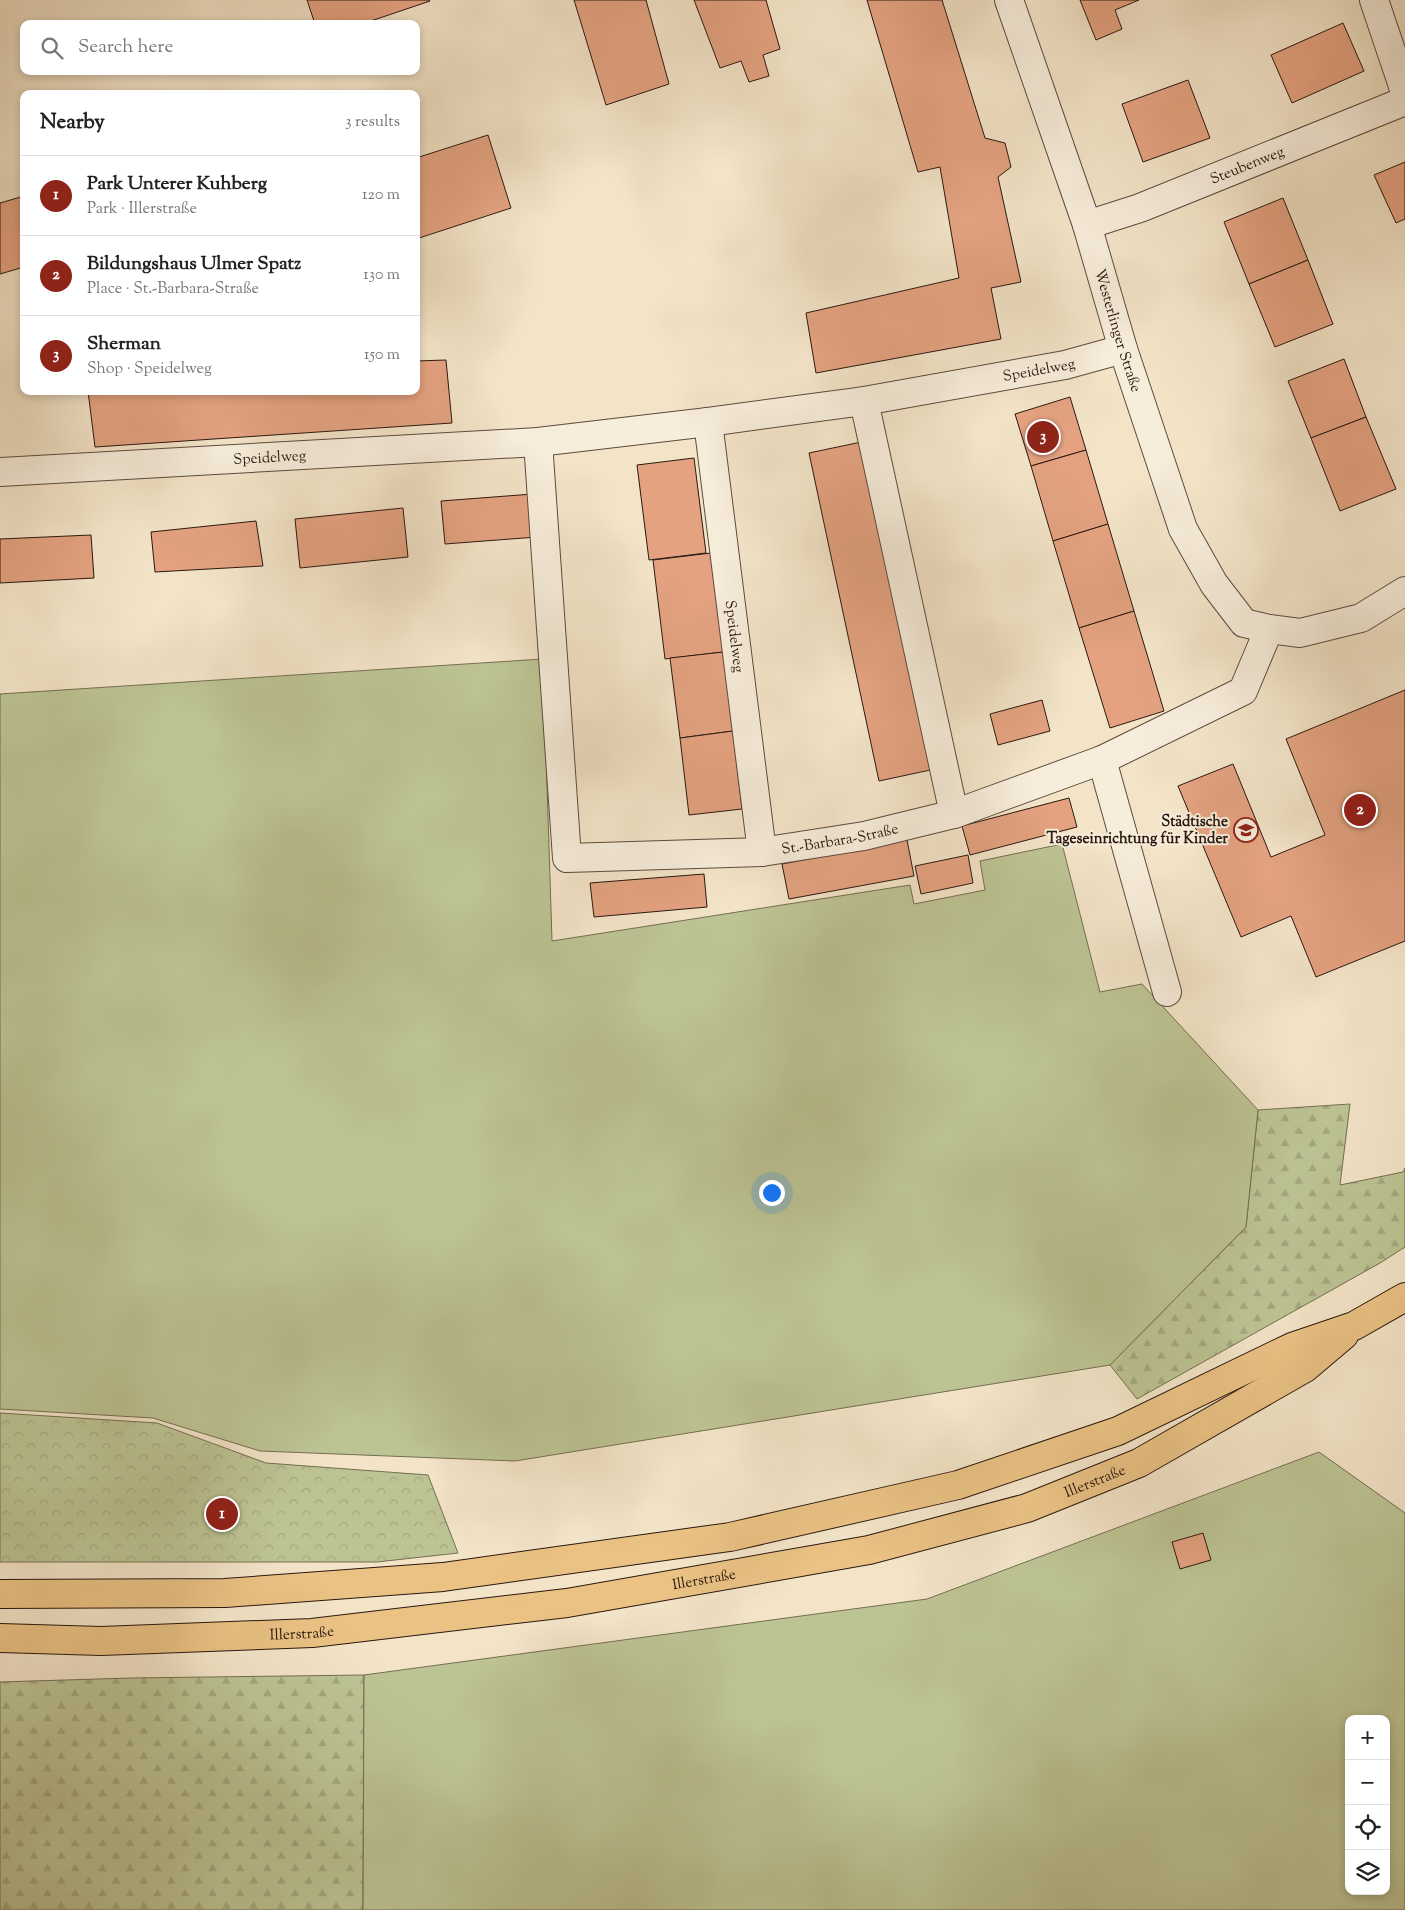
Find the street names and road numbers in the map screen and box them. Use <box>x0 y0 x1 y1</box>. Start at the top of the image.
street label: Steubenweg <box>1207 142 1288 191</box>
street label: Westerlinger Straße <box>1088 267 1146 395</box>
street label: Speidelweg <box>1001 354 1078 388</box>
street label: Speidelweg <box>233 446 307 471</box>
street label: Speidelweg <box>718 599 748 674</box>
street label: St.-Barbara-Straße <box>780 819 901 861</box>
street label: Illerstraße <box>1061 1460 1129 1504</box>
street label: Illerstraße <box>671 1565 738 1596</box>
street label: Illerstraße <box>269 1621 335 1647</box>

